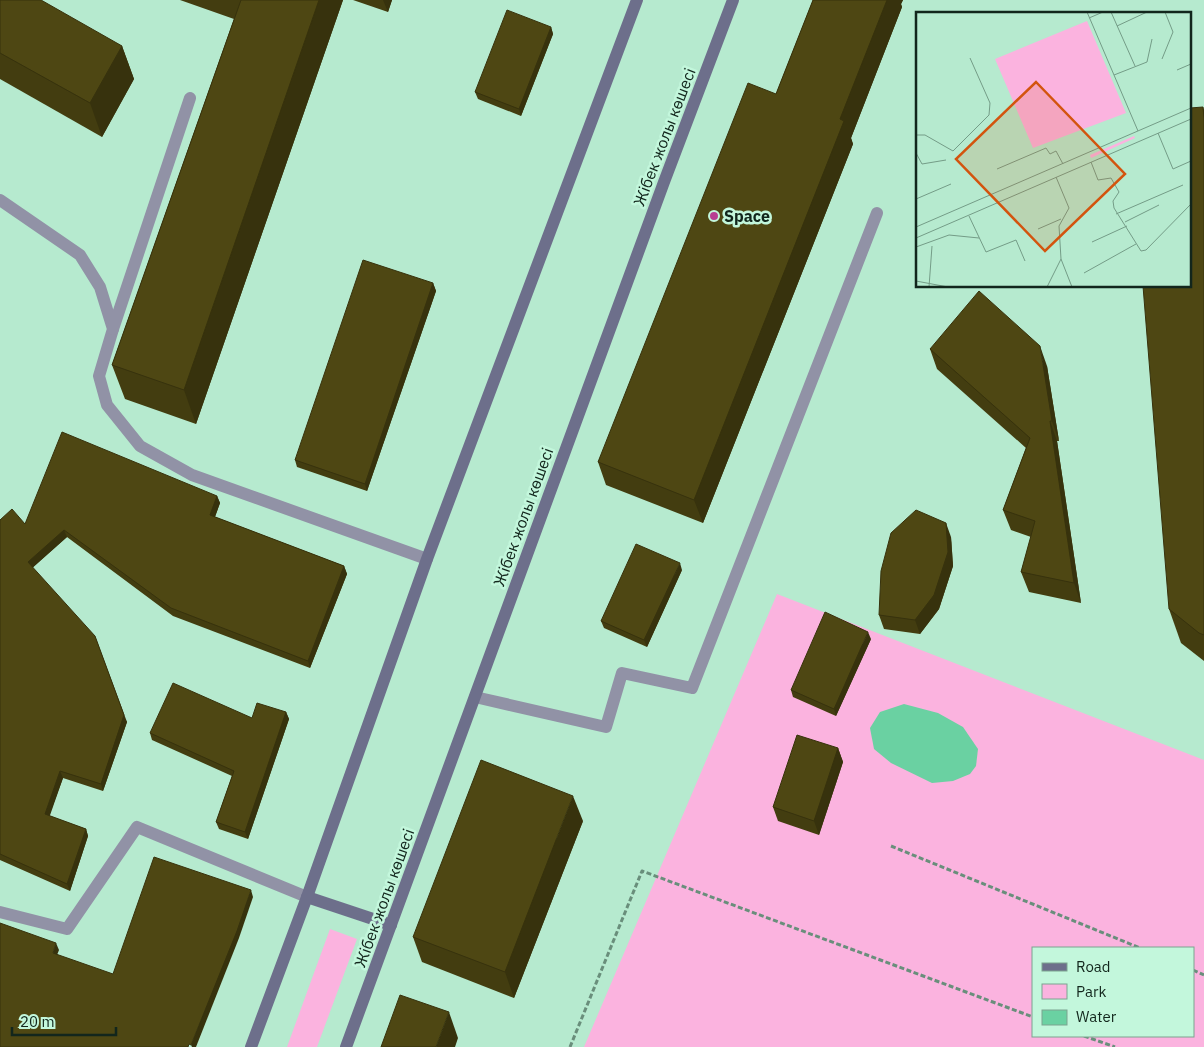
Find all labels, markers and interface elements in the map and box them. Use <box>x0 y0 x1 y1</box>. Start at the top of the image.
inset map <box>916 12 1192 288</box>
street label: Жібек жолы көшесі <box>628 65 700 209</box>
place label: Space <box>724 206 770 226</box>
marker: Space <box>708 210 720 222</box>
street label: Жібек жолы көшесі <box>489 445 557 589</box>
street label: Жібек жолы көшесі <box>350 826 418 970</box>
legend <box>1032 947 1194 1037</box>
text: Road <box>1076 957 1111 976</box>
text: Park <box>1076 982 1106 1001</box>
scale bar <box>12 1004 116 1036</box>
text: Water <box>1076 1007 1117 1026</box>
text: 20 m <box>20 1012 55 1031</box>

